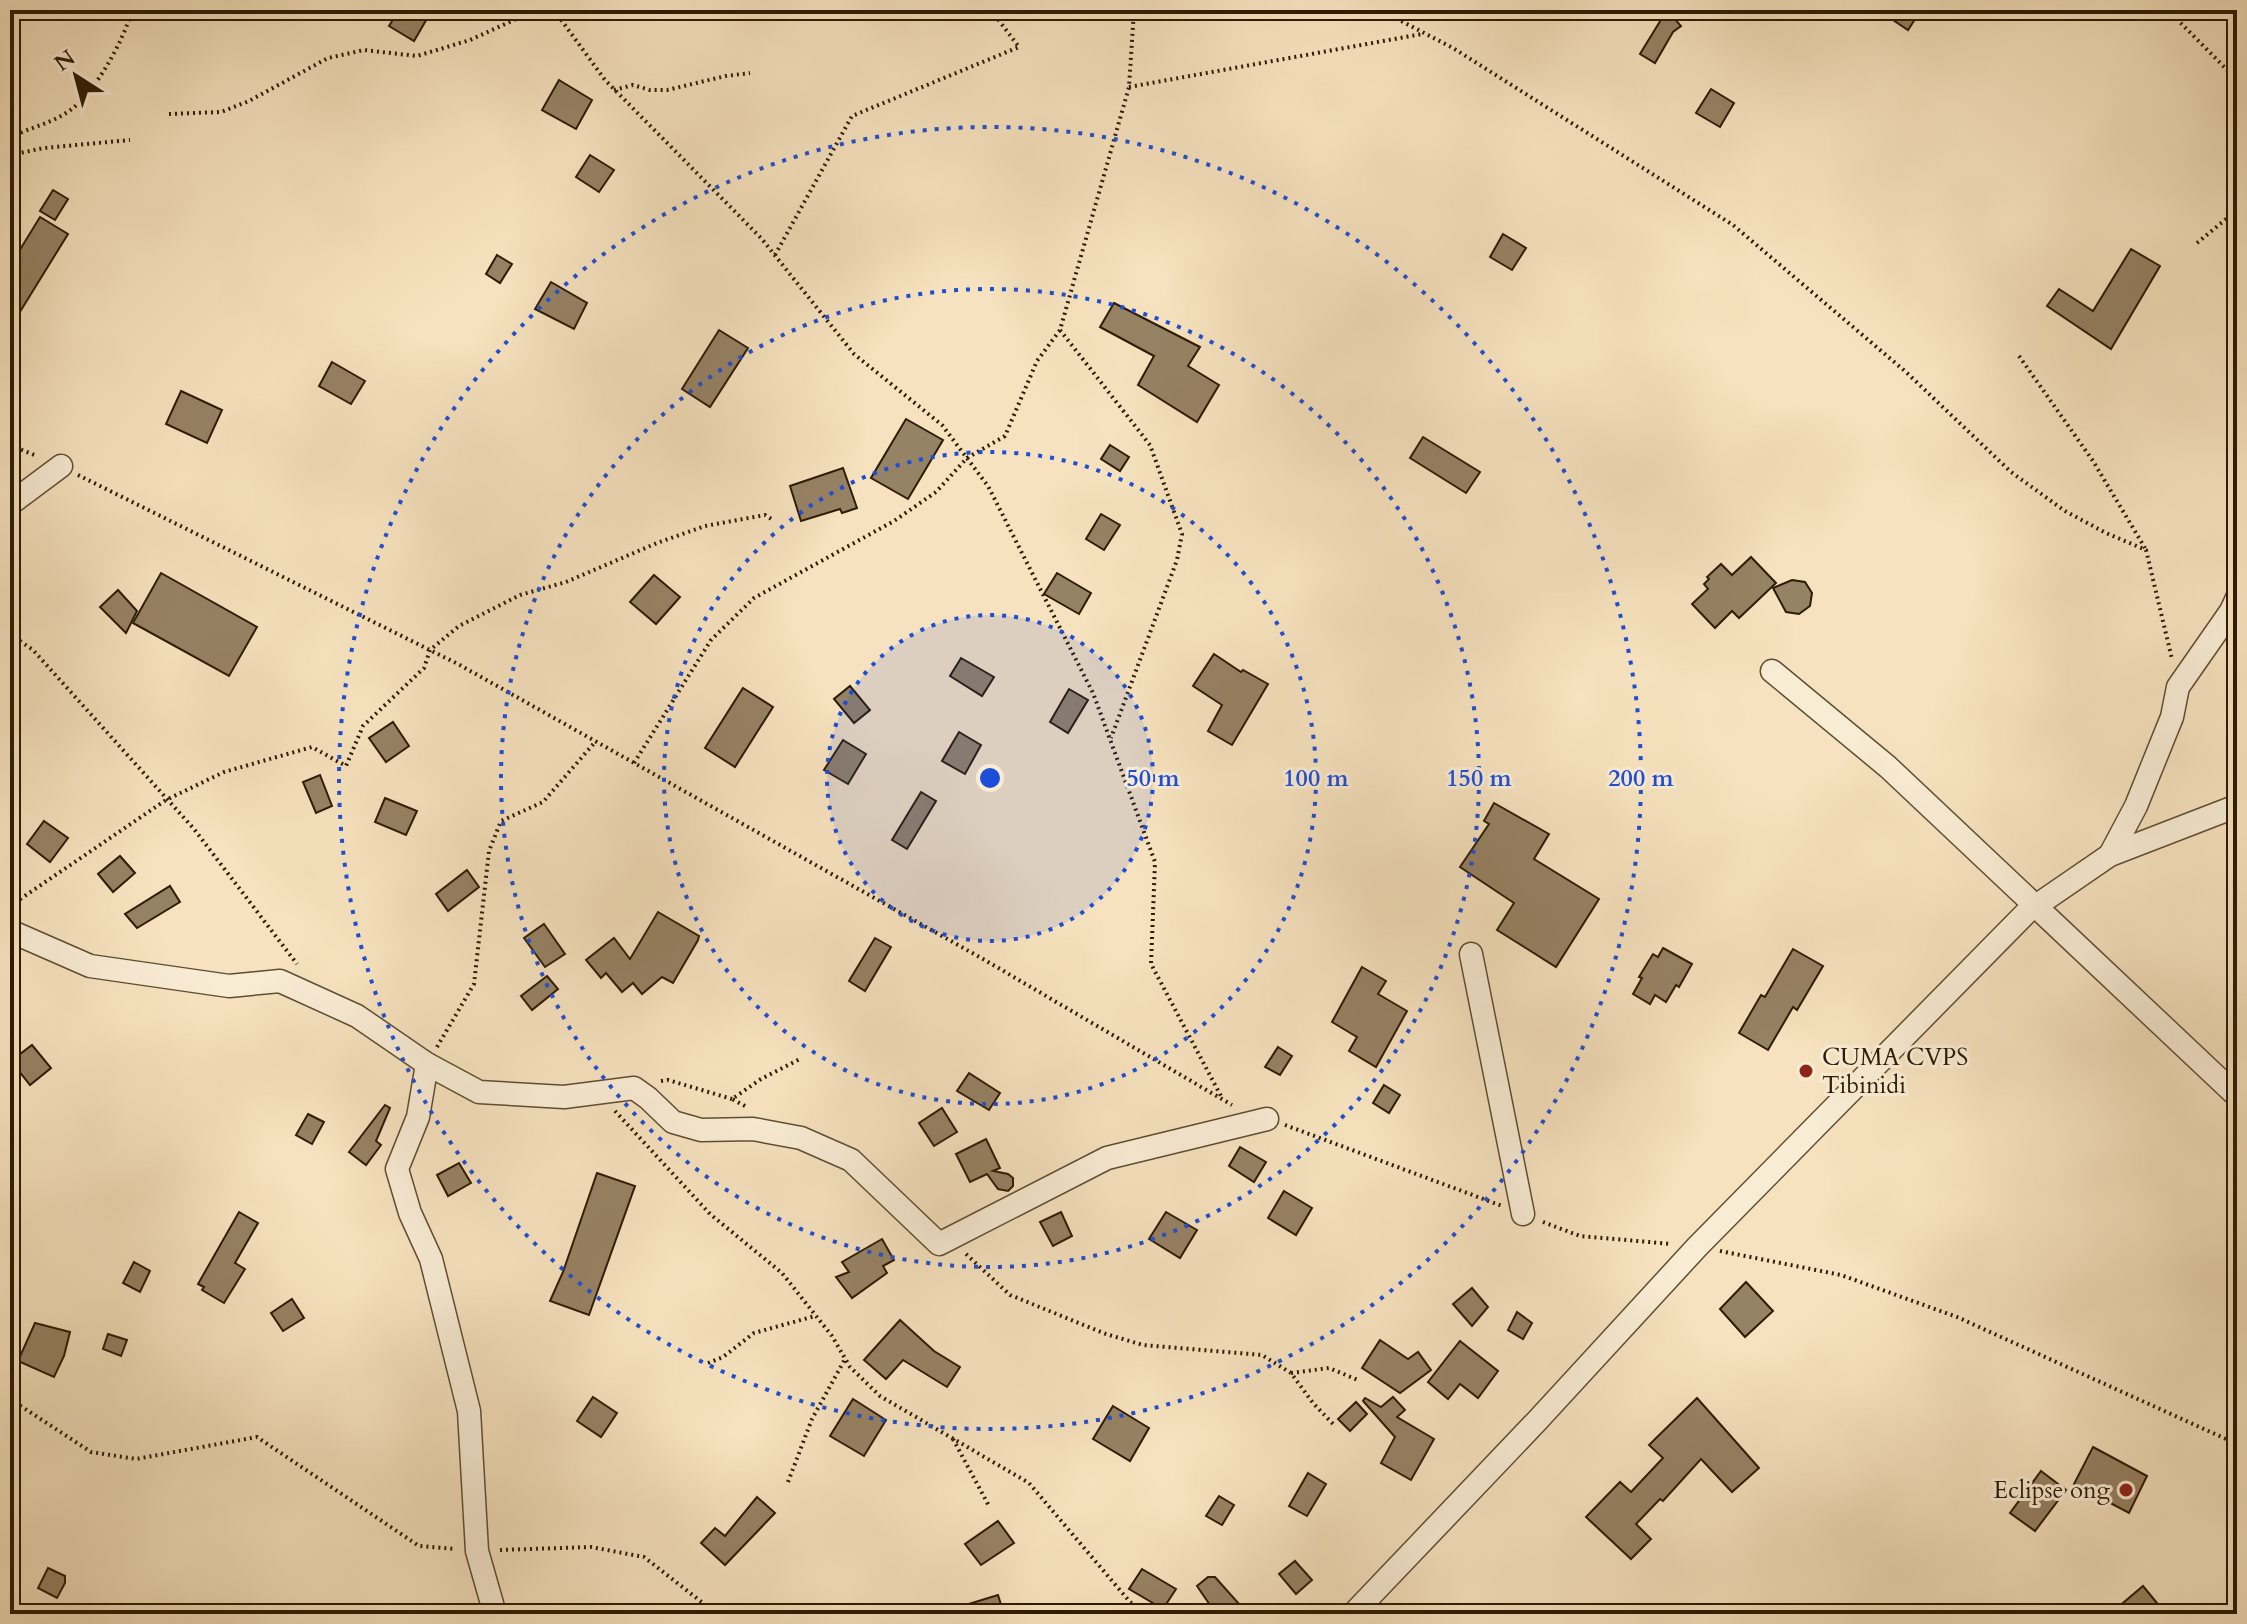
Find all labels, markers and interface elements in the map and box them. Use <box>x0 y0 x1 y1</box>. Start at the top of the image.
north arrow <box>36 36 116 116</box>
text: N <box>48 43 81 78</box>
text: 50 m <box>1126 762 1180 795</box>
text: 100 m <box>1283 762 1350 795</box>
text: 150 m <box>1446 762 1513 795</box>
text: 200 m <box>1608 762 1675 795</box>
centre of rings <box>976 764 1004 792</box>
place label: CUMA CVPS Tibinidi <box>1822 1041 1968 1102</box>
marker: CUMA CVPS Tibinidi <box>1797 1062 1815 1080</box>
place label: Eclipse ong <box>1993 1474 2111 1507</box>
marker: Eclipse ong <box>2117 1481 2135 1499</box>

